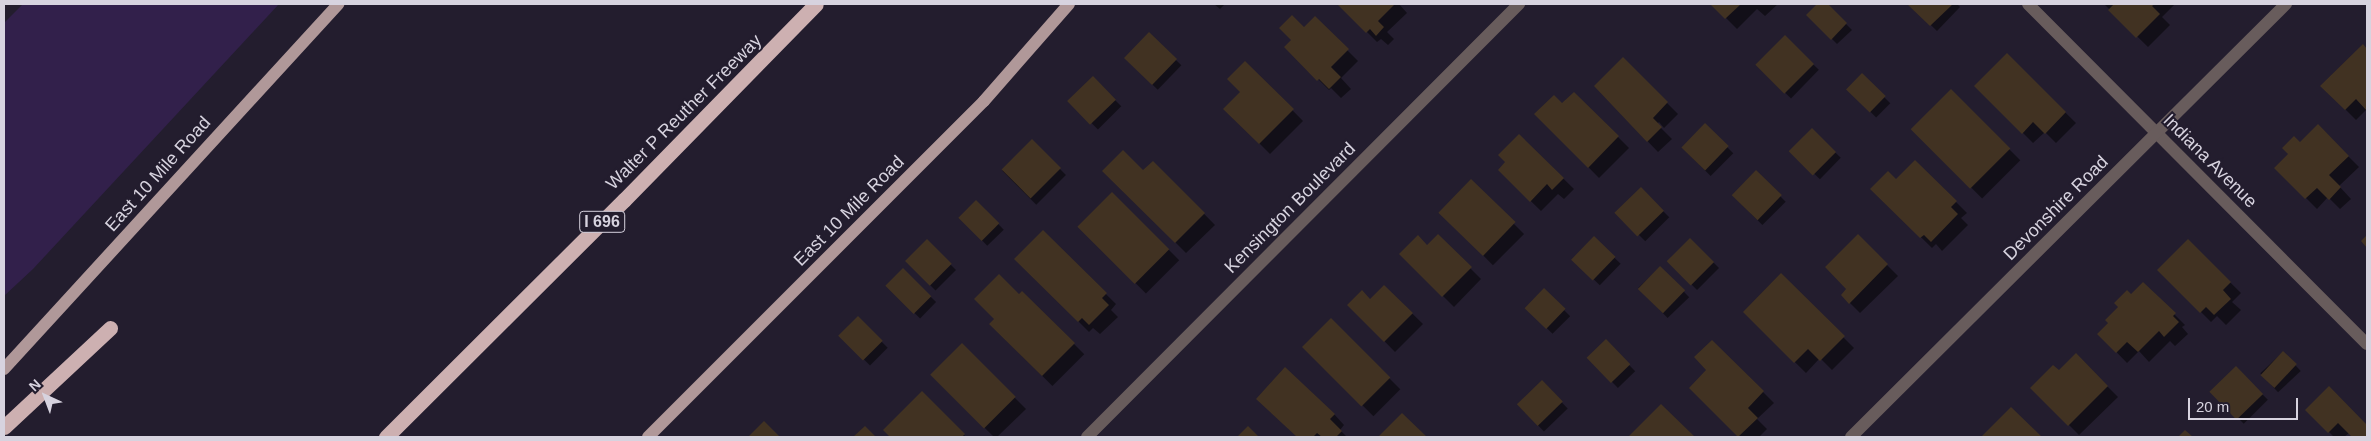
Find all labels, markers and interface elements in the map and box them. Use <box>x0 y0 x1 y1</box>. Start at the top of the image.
street label: Walter P Reuther Freeway <box>602 30 766 194</box>
street label: Indiana Avenue <box>2158 109 2262 213</box>
street label: East 10 Mile Road <box>101 112 215 236</box>
street label: Kensington Boulevard <box>1220 138 1360 278</box>
street label: East 10 Mile Road <box>789 151 909 271</box>
street label: Devonshire Road <box>1999 151 2113 265</box>
road number: I 696 <box>578 208 626 236</box>
north arrow <box>20 371 70 421</box>
text: N <box>26 376 44 394</box>
scale bar <box>2191 388 2301 420</box>
text: 20 m <box>2196 398 2229 415</box>

